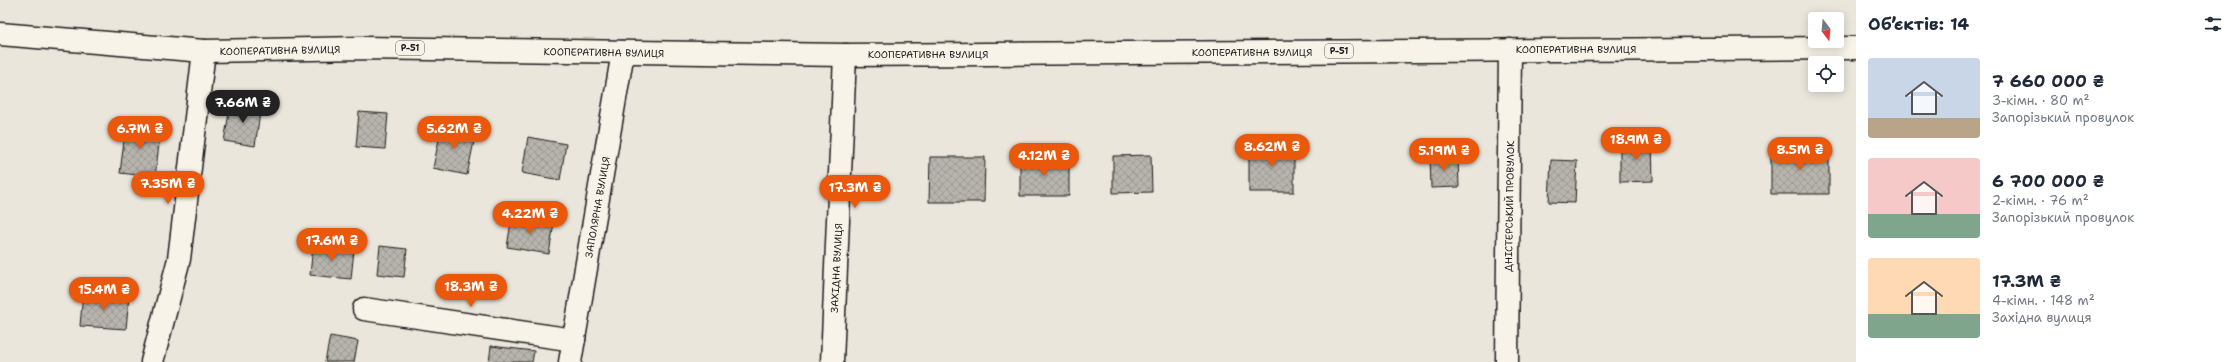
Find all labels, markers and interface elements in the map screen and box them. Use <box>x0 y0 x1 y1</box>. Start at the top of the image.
north arrow <box>1808 12 1844 48</box>
map controls <box>1808 12 1844 92</box>
text: Об’єктів: 14 <box>1868 13 1969 35</box>
icon: filters <box>2202 13 2224 35</box>
road number: Р-51 <box>396 41 424 55</box>
street label: КООПЕРАТИВНА ВУЛИЦЯ <box>220 43 340 58</box>
street label: КООПЕРАТИВНА ВУЛИЦЯ <box>1516 43 1636 56</box>
road number: Р-51 <box>1325 44 1353 58</box>
street label: КООПЕРАТИВНА ВУЛИЦЯ <box>544 45 664 60</box>
street label: КООПЕРАТИВНА ВУЛИЦЯ <box>1192 46 1312 59</box>
street label: КООПЕРАТИВНА ВУЛИЦЯ <box>868 48 988 61</box>
button: locate <box>1808 56 1844 92</box>
text: 7 660 000 ₴ <box>1992 70 2104 92</box>
icon: home <box>1900 74 1948 122</box>
pin: 7.66M ₴ <box>206 90 280 124</box>
text: 3-кімн. · 80 m² <box>1992 92 2090 109</box>
text: 7.66M ₴ <box>215 94 271 111</box>
text: Запорізький провулок <box>1992 109 2134 126</box>
pin: 6.7M ₴ <box>107 116 173 150</box>
pin: 5.62M ₴ <box>417 116 491 150</box>
text: 6.7M ₴ <box>117 120 163 137</box>
text: 5.62M ₴ <box>426 120 482 137</box>
pin: 18.9M ₴ <box>1599 127 1673 161</box>
text: 18.9M ₴ <box>1610 131 1662 148</box>
pin: 8.62M ₴ <box>1235 134 1309 168</box>
pin: 8.5M ₴ <box>1767 137 1833 171</box>
text: 8.62M ₴ <box>1244 138 1300 155</box>
pin: 5.19M ₴ <box>1407 138 1481 172</box>
street label: ДНІСТЕРСЬКИЙ ПРОВУЛОК <box>1502 140 1517 272</box>
text: 8.5M ₴ <box>1776 141 1824 158</box>
text: 5.19M ₴ <box>1418 142 1470 159</box>
pin: 4.12M ₴ <box>1007 143 1081 177</box>
text: 4.12M ₴ <box>1018 147 1070 164</box>
street label: ЗАПОЛЯРНА ВУЛИЦЯ <box>582 156 613 259</box>
text: 6 700 000 ₴ <box>1992 170 2104 192</box>
pin: 7.35M ₴ <box>131 171 205 205</box>
icon: home <box>1900 174 1948 222</box>
text: 7.35M ₴ <box>140 175 196 192</box>
pin: 17.3M ₴ <box>818 175 892 209</box>
text: 17.3M ₴ <box>828 179 882 196</box>
text: 2-кімн. · 76 m² <box>1992 192 2089 209</box>
pin: 4.22M ₴ <box>493 201 567 235</box>
text: 4.22M ₴ <box>502 205 558 222</box>
text: Запорізький провулок <box>1992 209 2134 226</box>
street label: ЗАХІДНА ВУЛИЦЯ <box>828 223 845 313</box>
pin: 17.6M ₴ <box>295 228 369 262</box>
text: 17.6M ₴ <box>306 232 358 249</box>
text: 17.3M ₴ <box>1992 270 2061 292</box>
pin: 18.3M ₴ <box>434 274 508 308</box>
icon: home <box>1900 274 1948 322</box>
pin: 15.4M ₴ <box>67 277 141 311</box>
text: 18.3M ₴ <box>444 278 498 295</box>
text: 15.4M ₴ <box>78 281 130 298</box>
text: 4-кімн. · 148 m² <box>1992 292 2095 309</box>
text: Західна вулиця <box>1992 309 2092 326</box>

